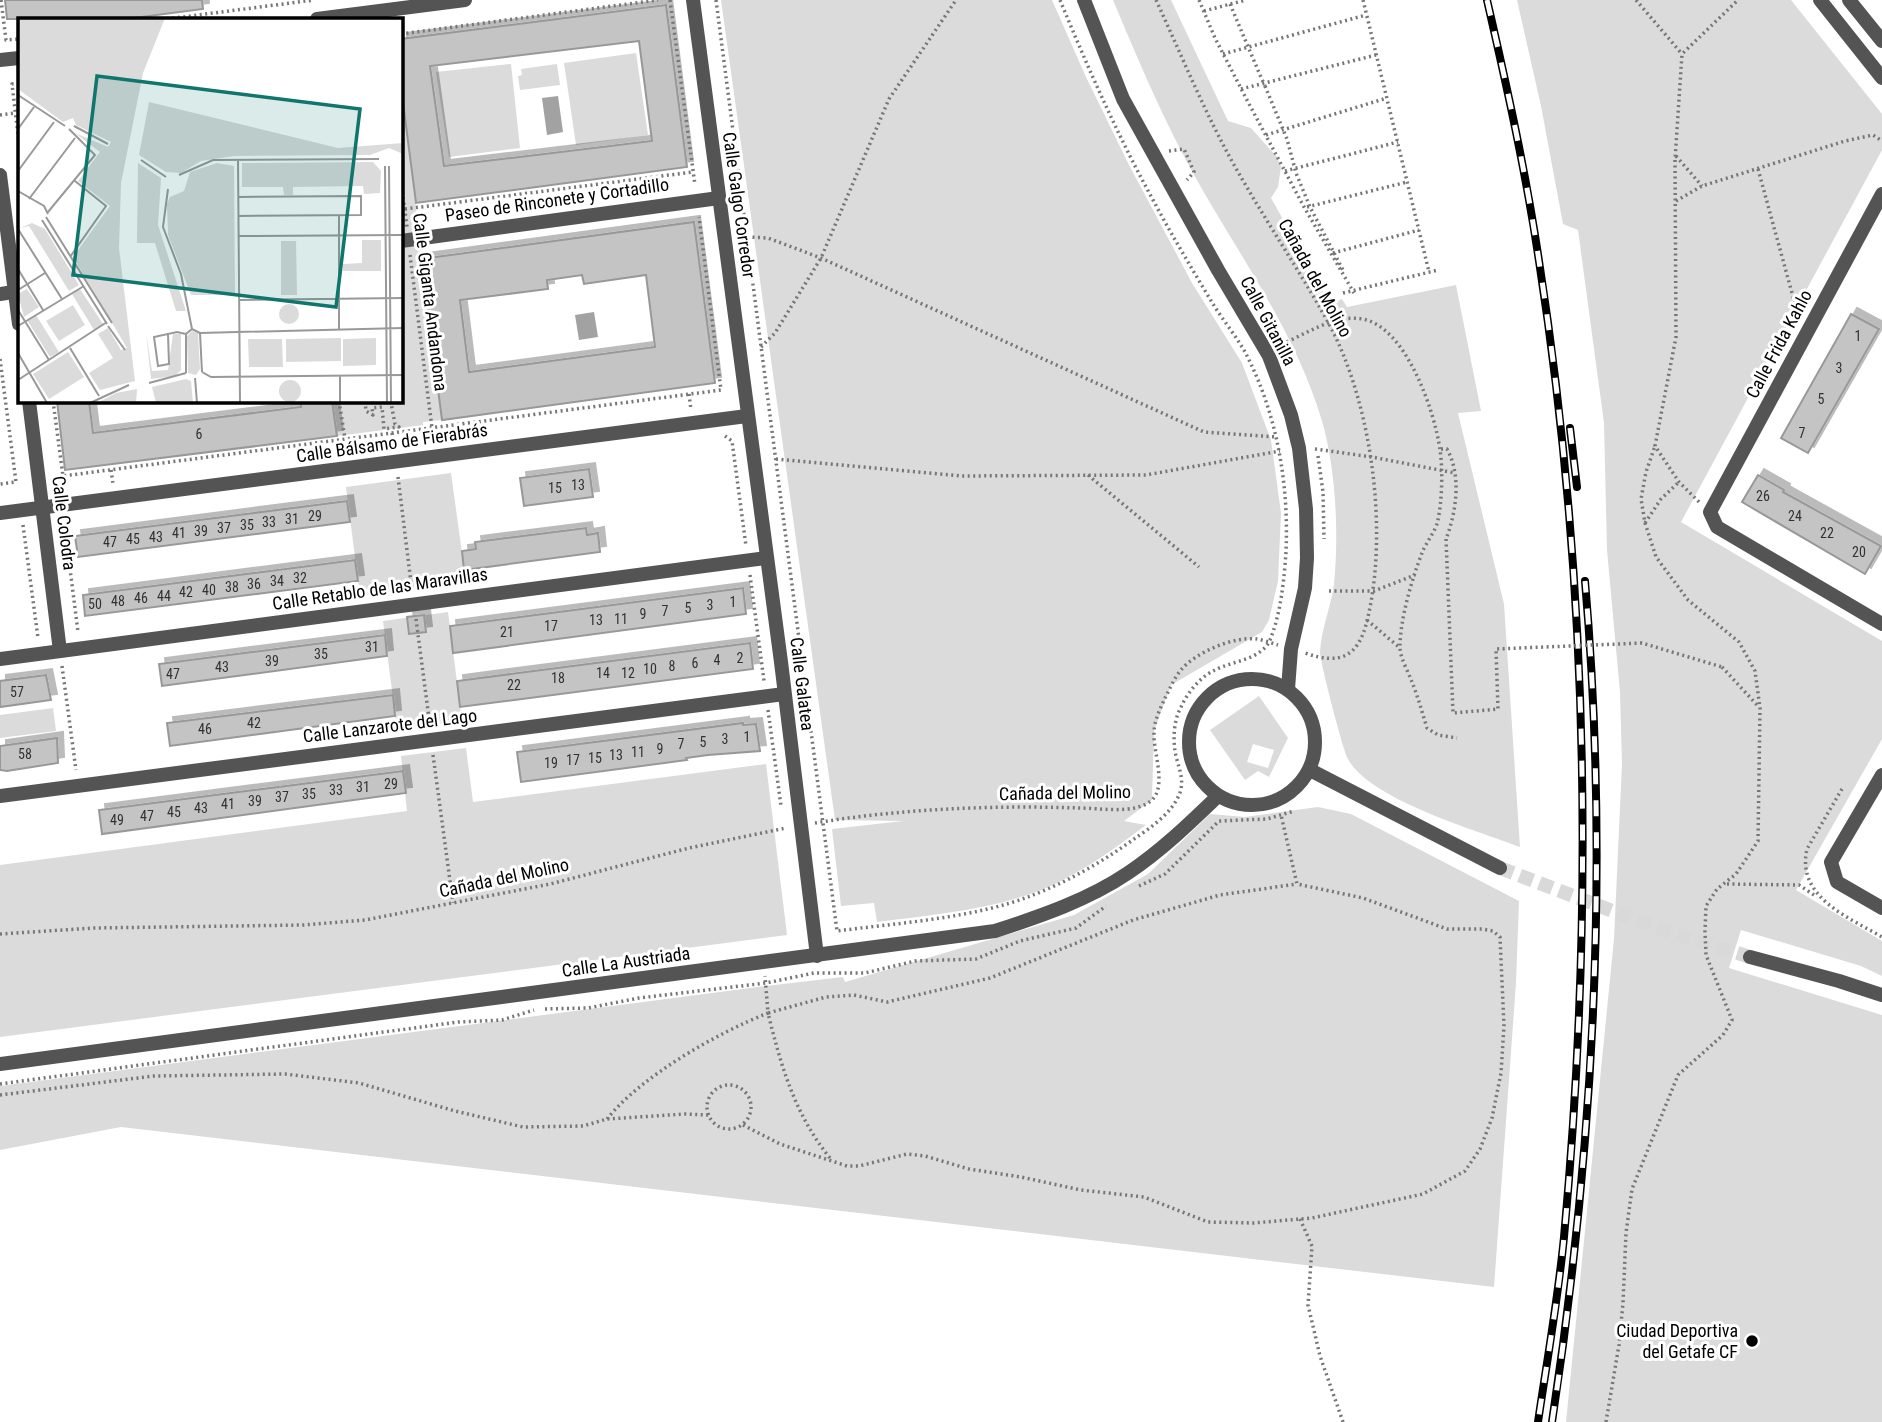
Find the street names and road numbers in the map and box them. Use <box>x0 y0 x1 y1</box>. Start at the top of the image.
street label: Calle Galgo Corredor <box>719 131 760 280</box>
street label: Paseo de Rinconete y Cortadillo <box>444 173 670 226</box>
street label: Calle Giganta Andandona <box>409 212 452 392</box>
street label: Cañada del Molino <box>1274 215 1357 341</box>
street label: Calle Gitanilla <box>1236 273 1301 369</box>
street label: Calle Frida Kahlo <box>1741 286 1816 402</box>
street label: Calle Bálsamo de Fierabrás <box>295 419 489 466</box>
street label: Calle Colodra <box>48 475 81 571</box>
street label: Calle Retablo de las Maravillas <box>271 563 489 614</box>
street label: Calle Galatea <box>786 636 819 732</box>
street label: Calle Lanzarote del Lago <box>302 704 478 747</box>
street label: Cañada del Molino <box>999 781 1131 804</box>
street label: Cañada del Molino <box>437 854 571 902</box>
street label: Calle La Austriada <box>560 942 691 981</box>

